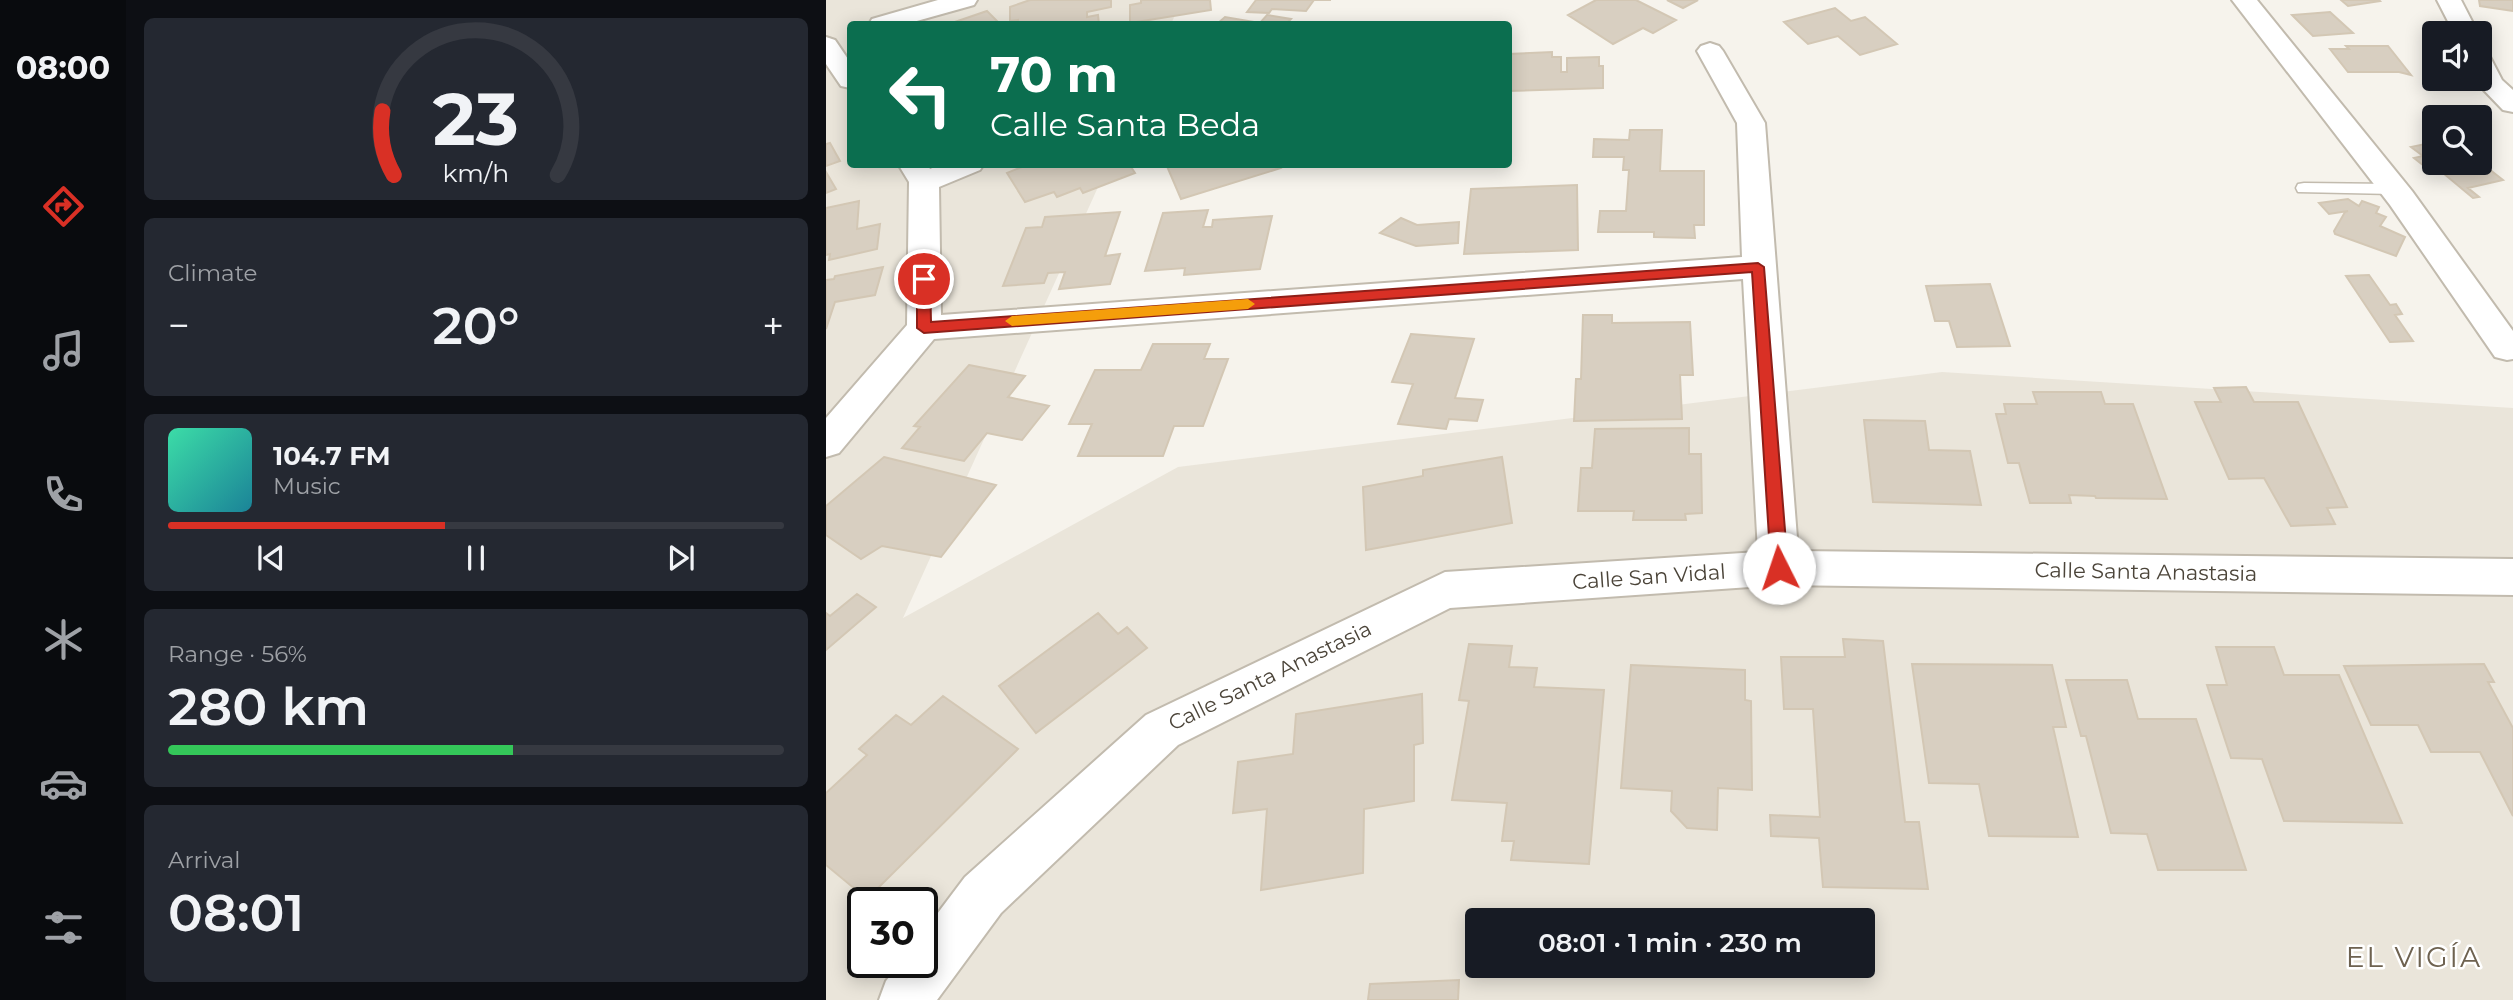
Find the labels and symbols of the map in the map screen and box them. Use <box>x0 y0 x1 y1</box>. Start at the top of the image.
pin <box>894 249 954 309</box>
position arrow <box>1742 531 1816 605</box>
street label: Calle Santa Anastasia <box>2034 557 2258 586</box>
street label: Calle San Vidal <box>1571 559 1727 594</box>
street label: Calle Santa Anastasia <box>1164 615 1375 736</box>
speed limit sign: 30 <box>847 887 938 978</box>
district label: EL VIGÍA <box>2346 940 2482 974</box>

